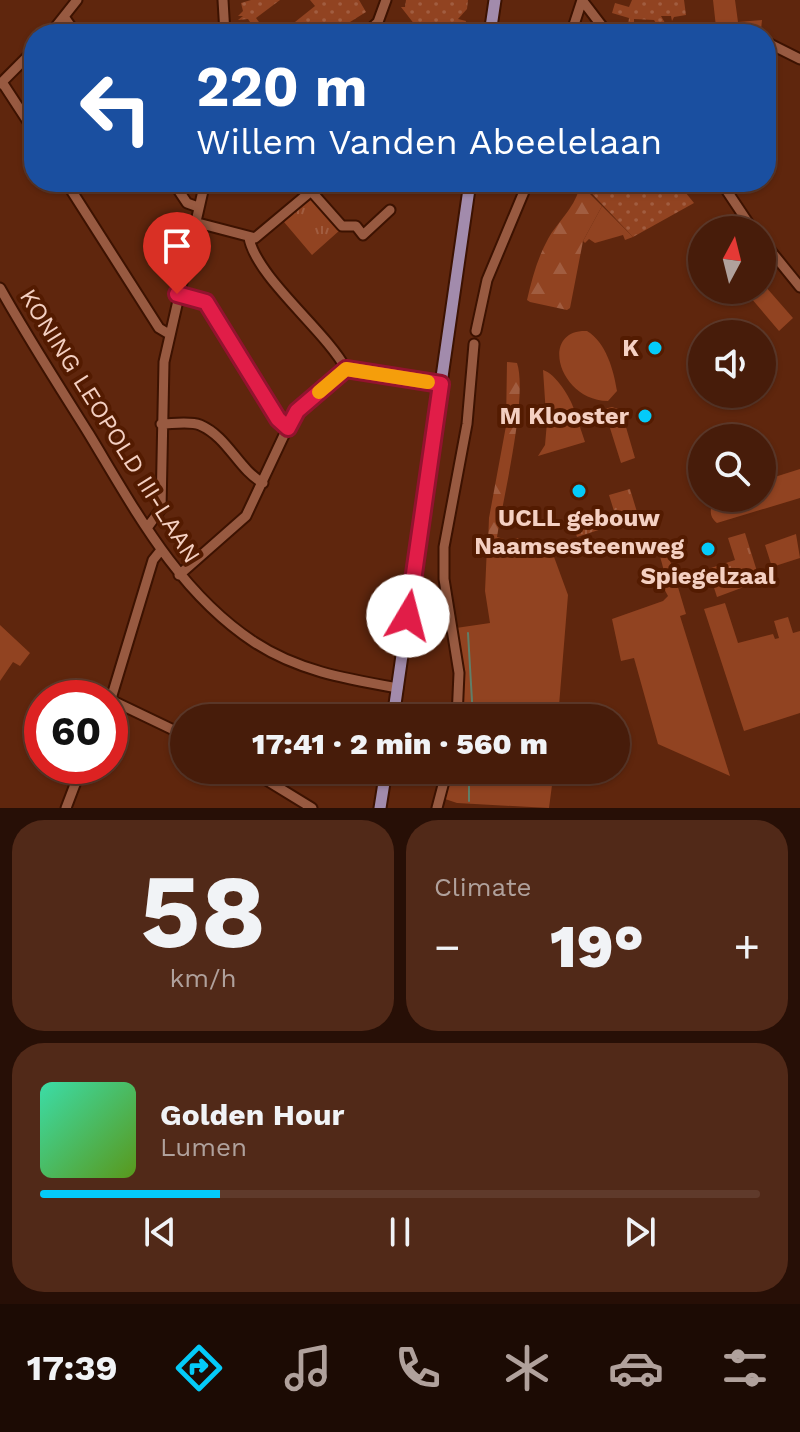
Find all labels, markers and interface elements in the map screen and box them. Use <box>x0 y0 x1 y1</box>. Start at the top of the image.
text: 220 m <box>196 54 368 120</box>
icon: left <box>64 56 168 160</box>
text: Willem Vanden Abeelelaan <box>196 121 662 163</box>
pin <box>143 212 211 294</box>
north arrow <box>688 216 776 304</box>
map controls <box>688 216 776 512</box>
icon: arrive <box>155 224 199 268</box>
street label: KONING LEOPOLD III-LAAN <box>14 284 206 568</box>
button: sound <box>688 320 776 408</box>
place label: K <box>622 334 639 362</box>
marker: K <box>646 339 664 357</box>
place label: M Klooster <box>500 402 630 430</box>
marker: M Klooster <box>636 407 654 425</box>
button: search <box>688 424 776 512</box>
marker: UCLL gebouw Naamsesteenweg <box>570 482 588 500</box>
place label: UCLL gebouw Naamsesteenweg <box>474 504 684 560</box>
marker: Spiegelzaal <box>699 540 717 558</box>
place label: Spiegelzaal <box>640 562 776 590</box>
position arrow <box>366 574 450 658</box>
speed limit sign: 60 <box>24 680 128 784</box>
text: 17:41 · 2 min · 560 m <box>252 726 548 761</box>
text: 58 <box>140 850 266 972</box>
text: Climate <box>434 872 532 902</box>
text: 19° <box>550 911 644 982</box>
text: − <box>434 921 461 973</box>
text: + <box>733 921 760 973</box>
text: km/h <box>170 963 236 993</box>
text: Golden Hour <box>160 1097 344 1132</box>
text: Lumen <box>160 1132 247 1162</box>
icon: previous <box>138 1210 182 1254</box>
icon: pause <box>378 1210 422 1254</box>
icon: next <box>618 1210 662 1254</box>
icon: directions <box>171 1340 227 1396</box>
icon: music <box>280 1340 336 1396</box>
icon: phone <box>390 1340 446 1396</box>
icon: climate <box>499 1340 555 1396</box>
icon: car <box>608 1340 664 1396</box>
icon: filters <box>717 1340 773 1396</box>
text: 17:39 <box>27 1347 118 1389</box>

